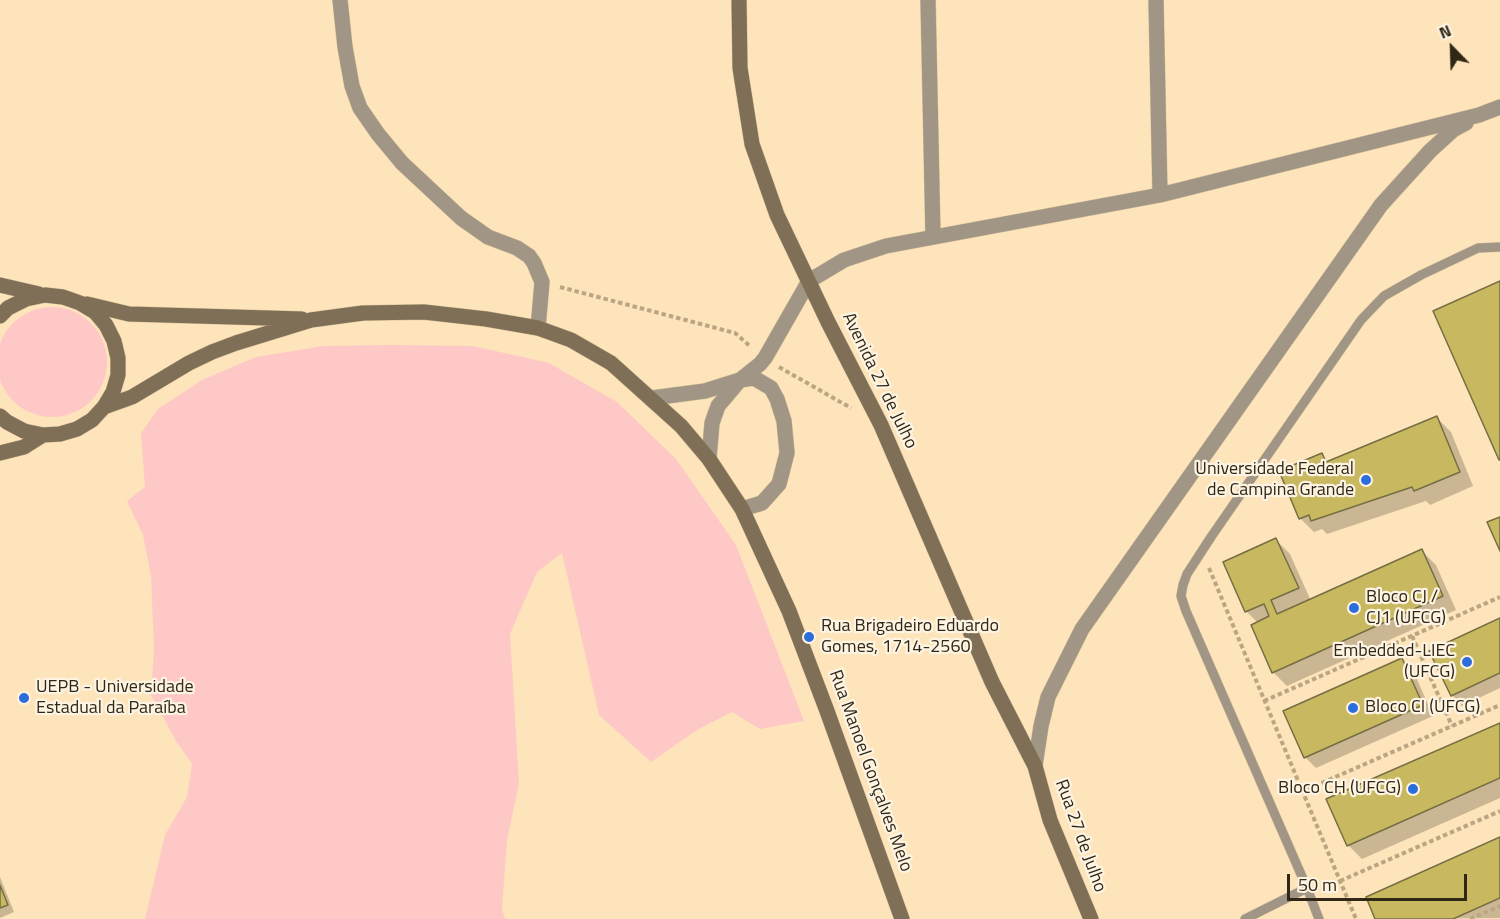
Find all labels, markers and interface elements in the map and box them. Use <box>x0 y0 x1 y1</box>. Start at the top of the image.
north arrow <box>1422 18 1482 78</box>
text: N <box>1435 18 1455 45</box>
street label: Avenida 27 de Julho <box>837 309 921 453</box>
place label: Universidade Federal de Campina Grande <box>1195 459 1354 502</box>
marker: Universidade Federal de Campina Grande <box>1359 473 1373 487</box>
place label: Bloco CJ / CJ1 (UFCG) <box>1366 587 1446 630</box>
marker: Bloco CJ / CJ1 (UFCG) <box>1347 601 1361 615</box>
place label: Rua Brigadeiro Eduardo Gomes, 1714-2560 <box>821 616 999 658</box>
marker: Rua Brigadeiro Eduardo Gomes, 1714-2560 <box>802 630 816 644</box>
place label: Embedded-LIEC (UFCG) <box>1333 641 1455 684</box>
marker: Embedded-LIEC (UFCG) <box>1460 655 1474 669</box>
street label: Rua Manoel Gonçalves Melo <box>823 667 917 875</box>
place label: UEPB - Universidade Estadual da Paraíba <box>36 677 194 720</box>
marker: UEPB - Universidade Estadual da Paraíba <box>17 691 31 705</box>
place label: Bloco CI (UFCG) <box>1365 697 1480 719</box>
marker: Bloco CI (UFCG) <box>1346 701 1360 715</box>
street label: Rua 27 de Julho <box>1050 777 1110 895</box>
place label: Bloco CH (UFCG) <box>1278 778 1401 800</box>
marker: Bloco CH (UFCG) <box>1406 782 1420 796</box>
scale bar <box>1290 862 1470 900</box>
text: 50 m <box>1298 871 1337 898</box>

